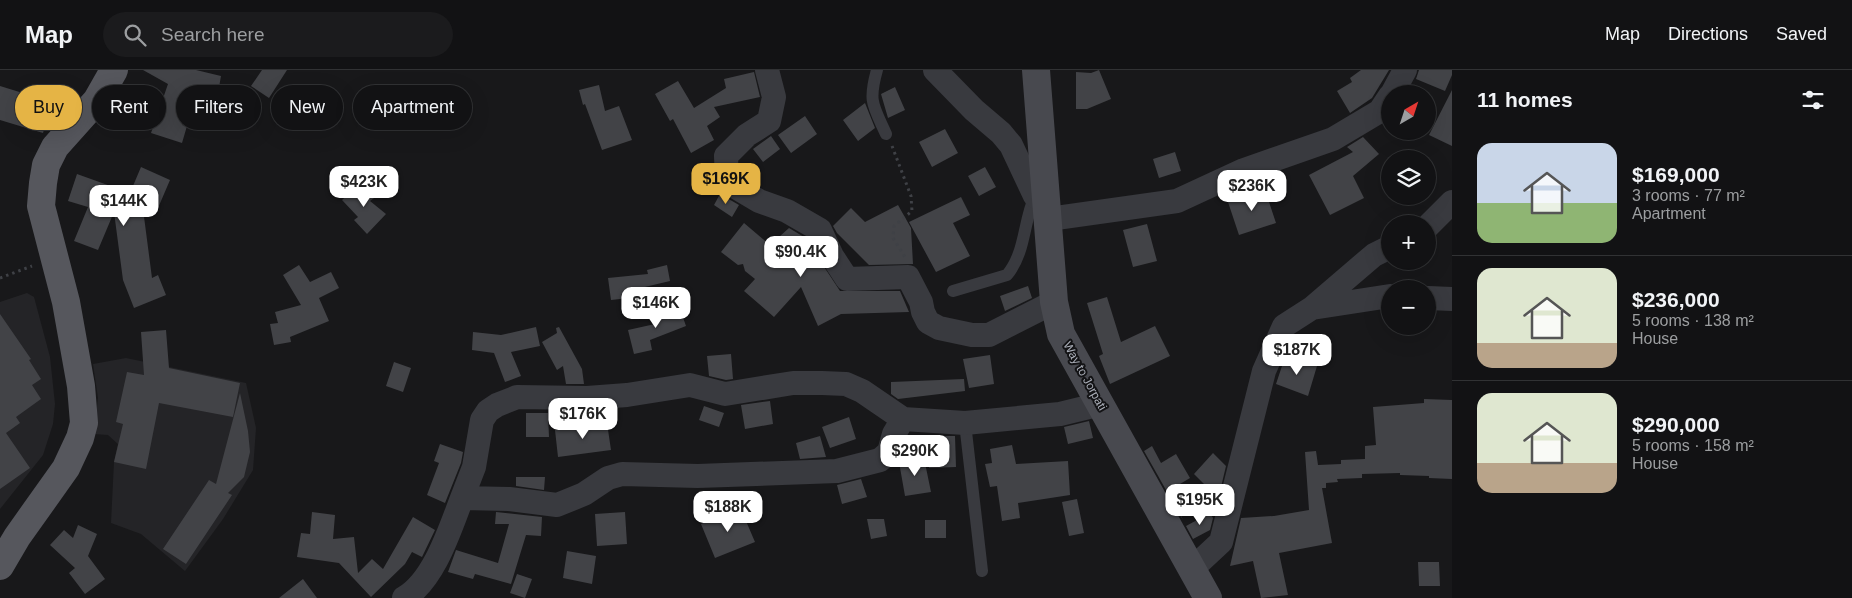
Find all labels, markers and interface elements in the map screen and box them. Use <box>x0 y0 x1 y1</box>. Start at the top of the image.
search box <box>103 12 453 57</box>
text: Map <box>25 21 73 48</box>
icon: search <box>121 21 149 49</box>
text: Search here <box>161 24 265 45</box>
text: Map <box>1605 24 1640 44</box>
text: Directions <box>1668 24 1748 44</box>
text: Saved <box>1776 24 1827 44</box>
chip: Buy <box>15 85 82 130</box>
chip: Rent <box>92 85 166 130</box>
chip: Filters <box>176 85 261 130</box>
chip: New <box>271 85 343 130</box>
chip: Apartment <box>353 85 472 130</box>
north arrow <box>1381 85 1436 140</box>
map controls <box>1381 85 1436 335</box>
icon: filters <box>1799 86 1827 114</box>
text: 11 homes <box>1477 88 1573 111</box>
button: layers <box>1381 150 1436 205</box>
pin: $169K <box>691 162 761 205</box>
icon: home <box>1517 163 1577 223</box>
text: $169,000 <box>1632 163 1720 186</box>
pin: $423K <box>329 166 399 208</box>
text: $169K <box>702 170 750 187</box>
pin: $236K <box>1217 170 1287 212</box>
text: $423K <box>340 173 388 190</box>
text: $236K <box>1228 177 1276 194</box>
pin: $144K <box>89 184 159 227</box>
text: 3 rooms · 77 m² <box>1632 187 1745 204</box>
text: $144K <box>100 192 148 209</box>
text: Apartment <box>1632 205 1706 222</box>
button: + <box>1381 215 1436 270</box>
pin: $90.4K <box>760 236 842 278</box>
text: $90.4K <box>775 243 827 260</box>
button: − <box>1381 280 1436 335</box>
pin: $146K <box>621 286 691 329</box>
icon: home <box>1517 288 1577 348</box>
text: $236,000 <box>1632 288 1720 311</box>
text: $146K <box>632 294 680 311</box>
text: 5 rooms · 138 m² <box>1632 312 1754 329</box>
text: House <box>1632 330 1678 347</box>
pin: $187K <box>1262 334 1332 376</box>
street label: Way to Jorpati <box>1060 339 1110 413</box>
text: $187K <box>1273 341 1321 358</box>
pin: $176K <box>548 398 618 440</box>
text: $176K <box>559 405 607 422</box>
icon: home <box>1517 413 1577 473</box>
text: $290,000 <box>1632 413 1720 436</box>
pin: $290K <box>880 434 950 477</box>
text: 5 rooms · 158 m² <box>1632 437 1754 454</box>
text: $290K <box>891 442 939 459</box>
text: House <box>1632 455 1678 472</box>
pin: $195K <box>1165 484 1235 526</box>
pin: $188K <box>693 490 763 533</box>
text: $195K <box>1176 491 1224 508</box>
text: $188K <box>704 498 752 515</box>

